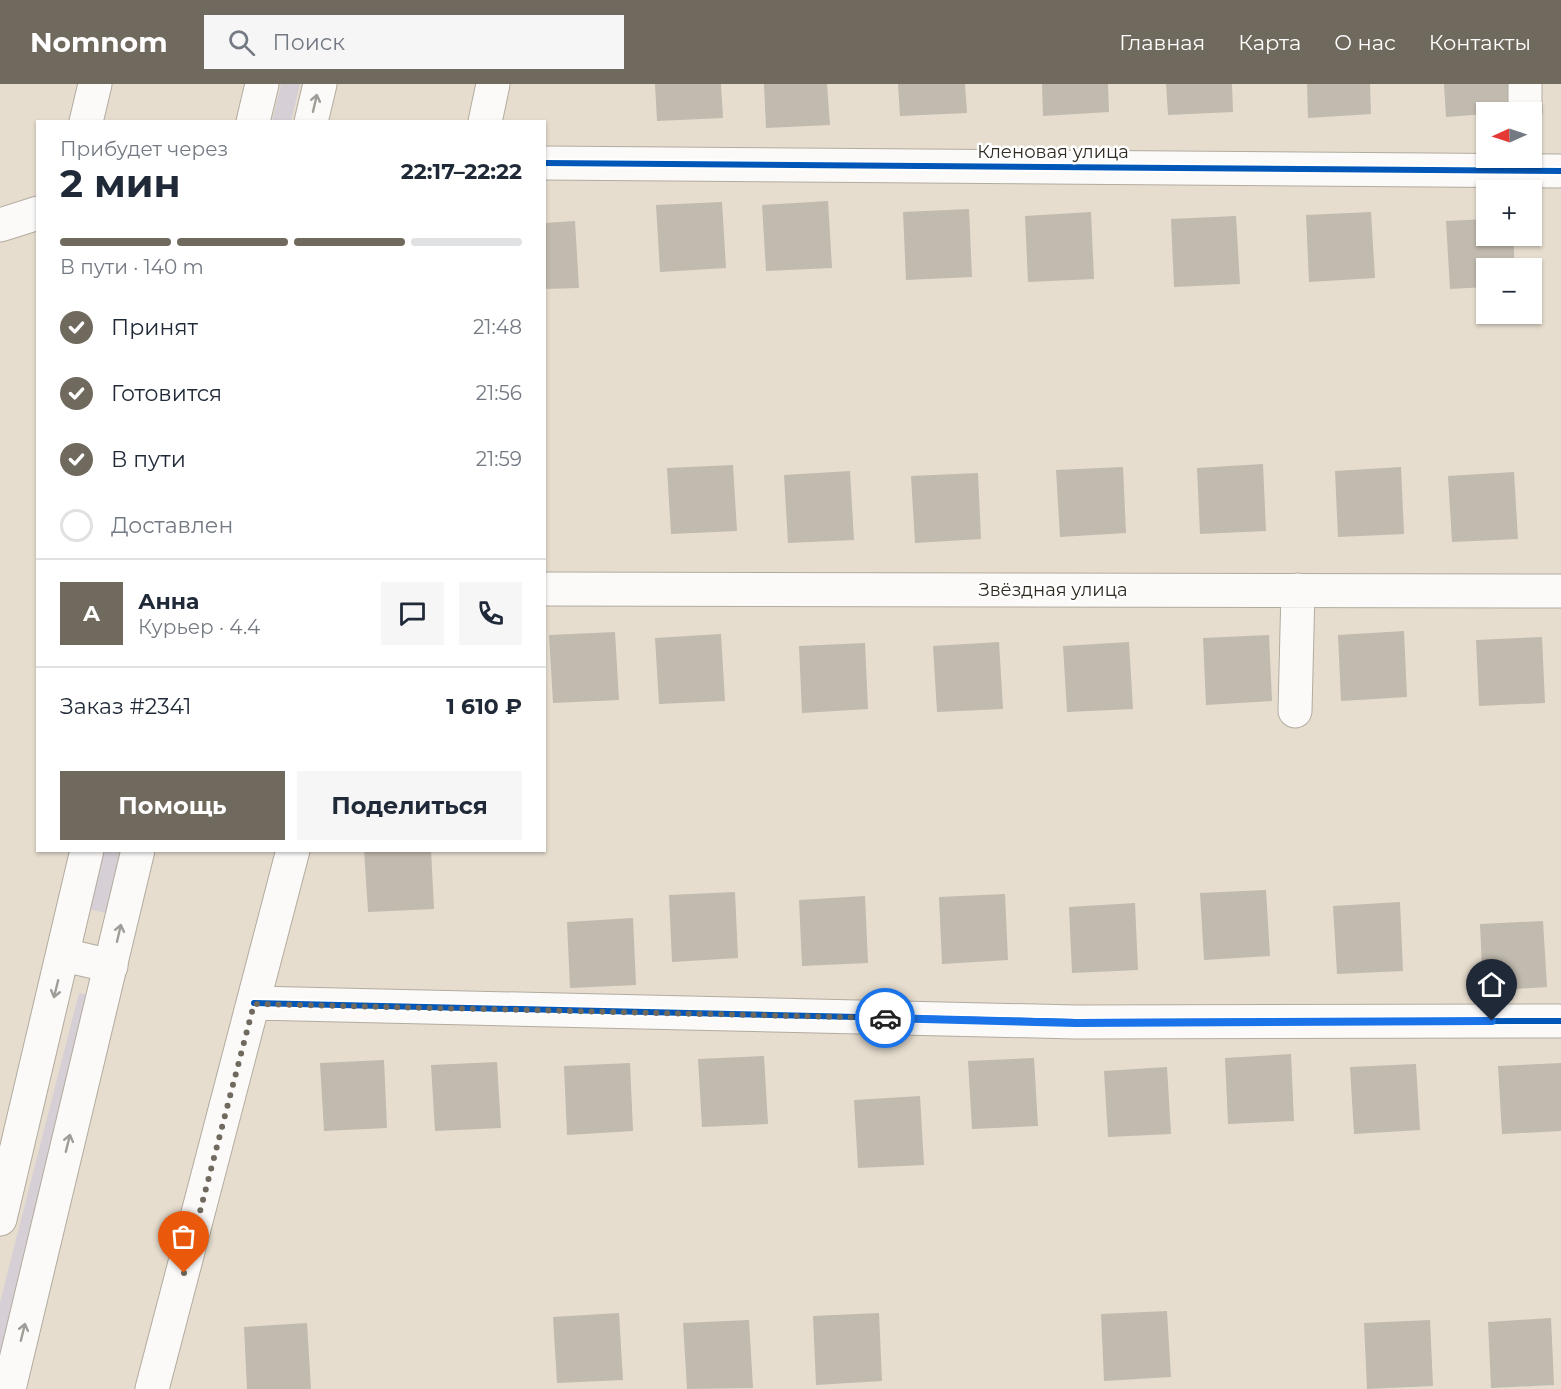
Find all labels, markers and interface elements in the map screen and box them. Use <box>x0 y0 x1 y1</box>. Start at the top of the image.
search box <box>204 15 624 69</box>
text: Nomnom <box>30 25 168 59</box>
icon: search <box>225 26 258 59</box>
text: Поиск <box>273 29 345 56</box>
text: Главная <box>1119 30 1205 55</box>
text: Карта <box>1238 30 1301 55</box>
text: О нас <box>1334 30 1396 55</box>
text: Контакты <box>1429 30 1531 55</box>
one-way arrow <box>310 94 322 113</box>
north arrow <box>1476 102 1542 168</box>
map controls <box>1476 102 1542 324</box>
text: Прибудет через <box>60 137 228 161</box>
street label: Кленовая улица <box>977 141 1129 163</box>
text: 22:17–22:22 <box>401 158 522 185</box>
text: 2 мин <box>60 159 181 207</box>
button: + <box>1476 180 1542 246</box>
text: В пути · 140 m <box>60 255 204 279</box>
button: − <box>1476 258 1542 324</box>
icon: check <box>60 311 93 344</box>
text: Принят <box>111 314 198 341</box>
text: 21:48 <box>473 315 522 339</box>
icon: check <box>60 377 93 410</box>
text: Готовится <box>111 380 222 407</box>
text: 21:56 <box>476 381 522 405</box>
icon: check <box>60 443 93 476</box>
text: В пути <box>111 446 186 473</box>
text: 21:59 <box>476 447 522 471</box>
text: Доставлен <box>111 512 233 539</box>
street label: Звёздная улица <box>978 579 1128 601</box>
button: chat <box>381 582 444 645</box>
button: phone <box>459 582 522 645</box>
text: Анна <box>138 588 199 615</box>
text: А <box>83 600 100 627</box>
text: Курьер · 4.4 <box>138 615 260 639</box>
text: Заказ #2341 <box>60 693 192 720</box>
text: 1 610 ₽ <box>446 693 522 720</box>
button: Помощь <box>60 771 285 840</box>
button: Поделиться <box>297 771 522 840</box>
one-way arrow <box>114 923 125 943</box>
pin <box>1466 959 1517 1021</box>
icon: home <box>1475 968 1508 1001</box>
one-way arrow <box>49 980 61 999</box>
courier <box>855 988 915 1048</box>
icon: car <box>869 1002 902 1035</box>
one-way arrow <box>63 1133 75 1152</box>
pin <box>158 1211 209 1273</box>
icon: bag <box>167 1220 200 1253</box>
one-way arrow <box>17 1323 29 1342</box>

